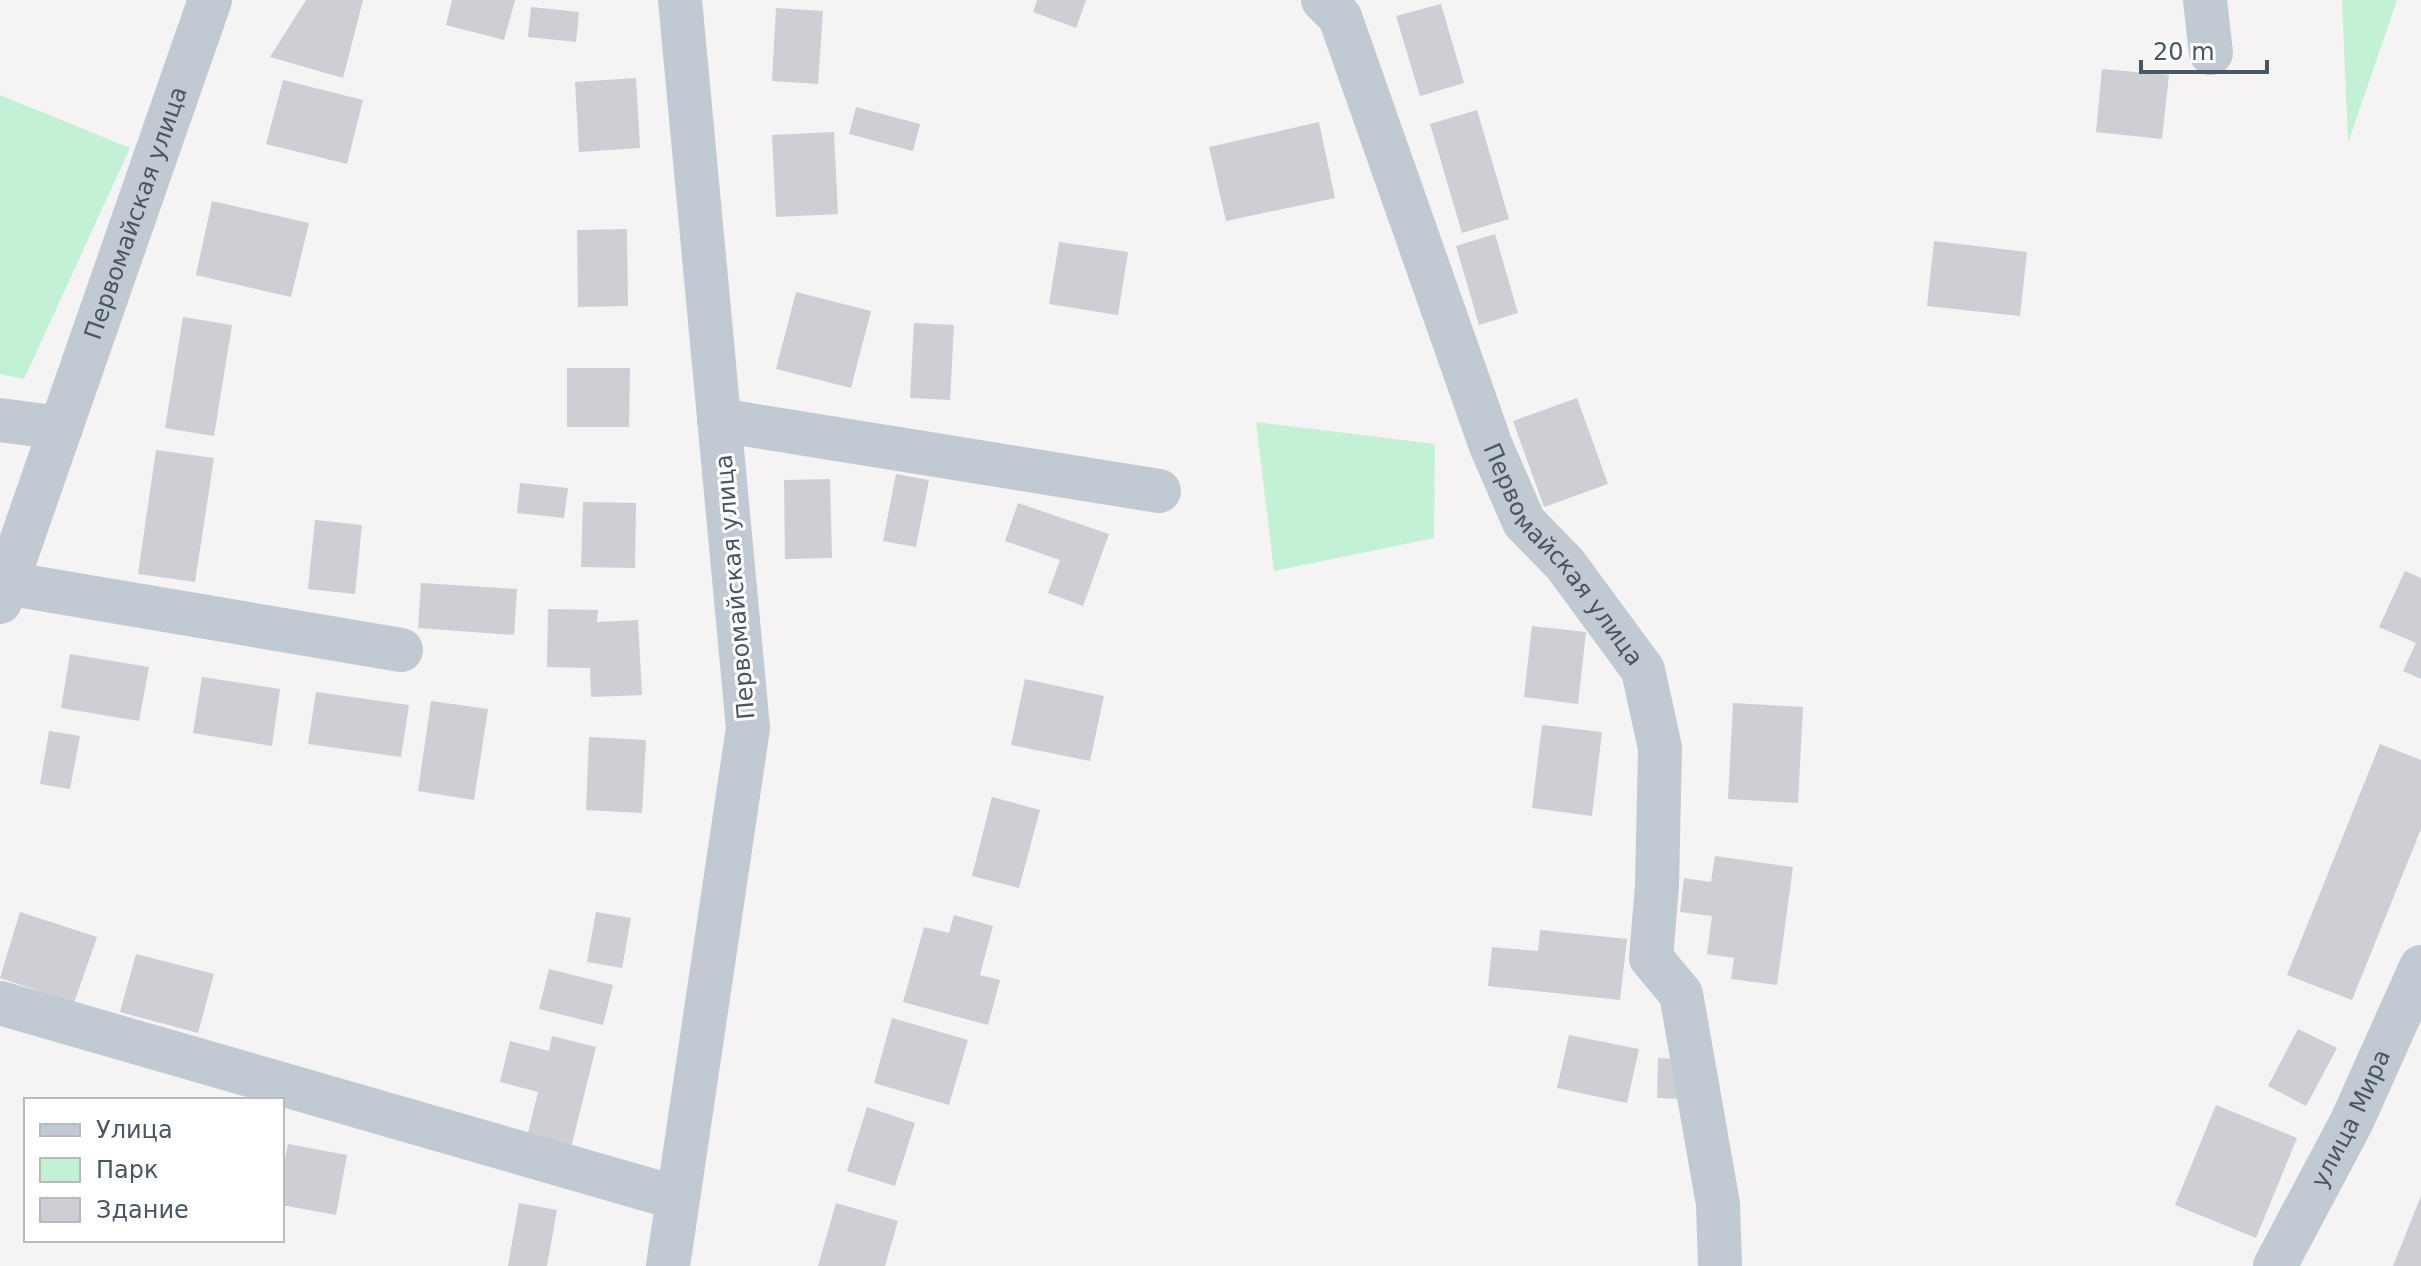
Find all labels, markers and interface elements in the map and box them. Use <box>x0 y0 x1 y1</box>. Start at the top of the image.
scale bar <box>2141 24 2267 74</box>
text: 20 m <box>2153 38 2215 66</box>
street label: Первомайская улица <box>79 83 193 343</box>
street label: Первомайская улица <box>1477 439 1649 671</box>
street label: Первомайская улица <box>709 453 761 721</box>
street label: улица Мира <box>2305 1045 2396 1192</box>
legend <box>24 1098 284 1242</box>
text: Улица <box>96 1116 173 1144</box>
text: Парк <box>96 1156 158 1184</box>
text: Здание <box>96 1196 189 1224</box>

